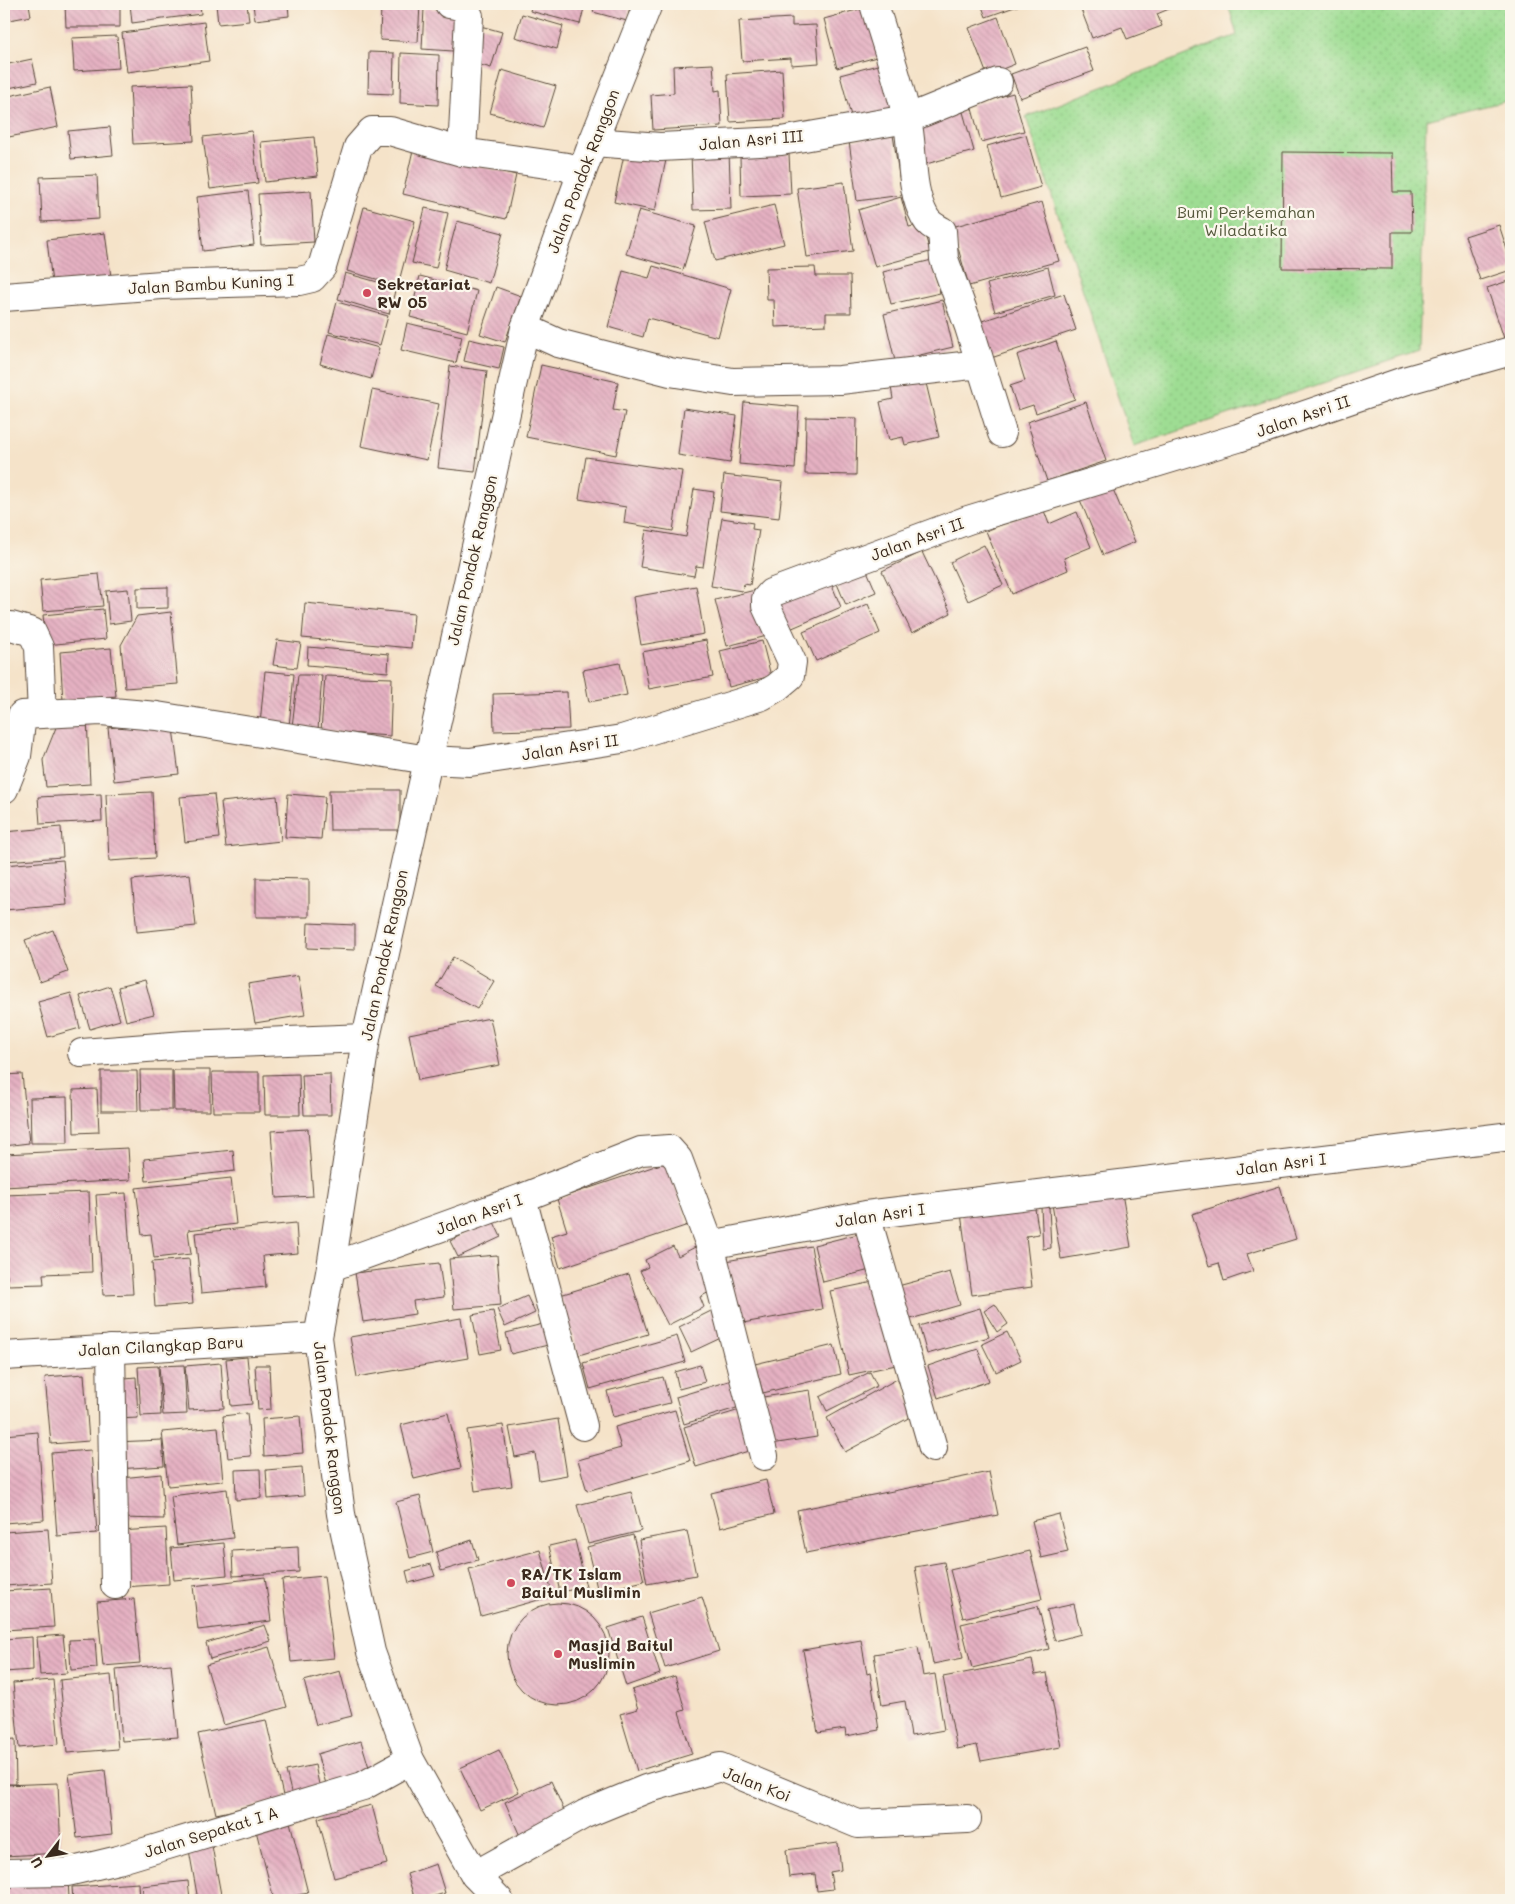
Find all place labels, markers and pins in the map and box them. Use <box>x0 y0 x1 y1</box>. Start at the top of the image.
place label: Sekretariat RW 05 <box>377 273 471 312</box>
marker: Sekretariat RW 05 <box>361 287 373 299</box>
place label: RA/TK Islam Baitul Muslimin <box>521 1563 641 1602</box>
marker: RA/TK Islam Baitul Muslimin <box>505 1577 517 1589</box>
place label: Masjid Baitul Muslimin <box>568 1634 673 1673</box>
marker: Masjid Baitul Muslimin <box>552 1648 564 1660</box>

